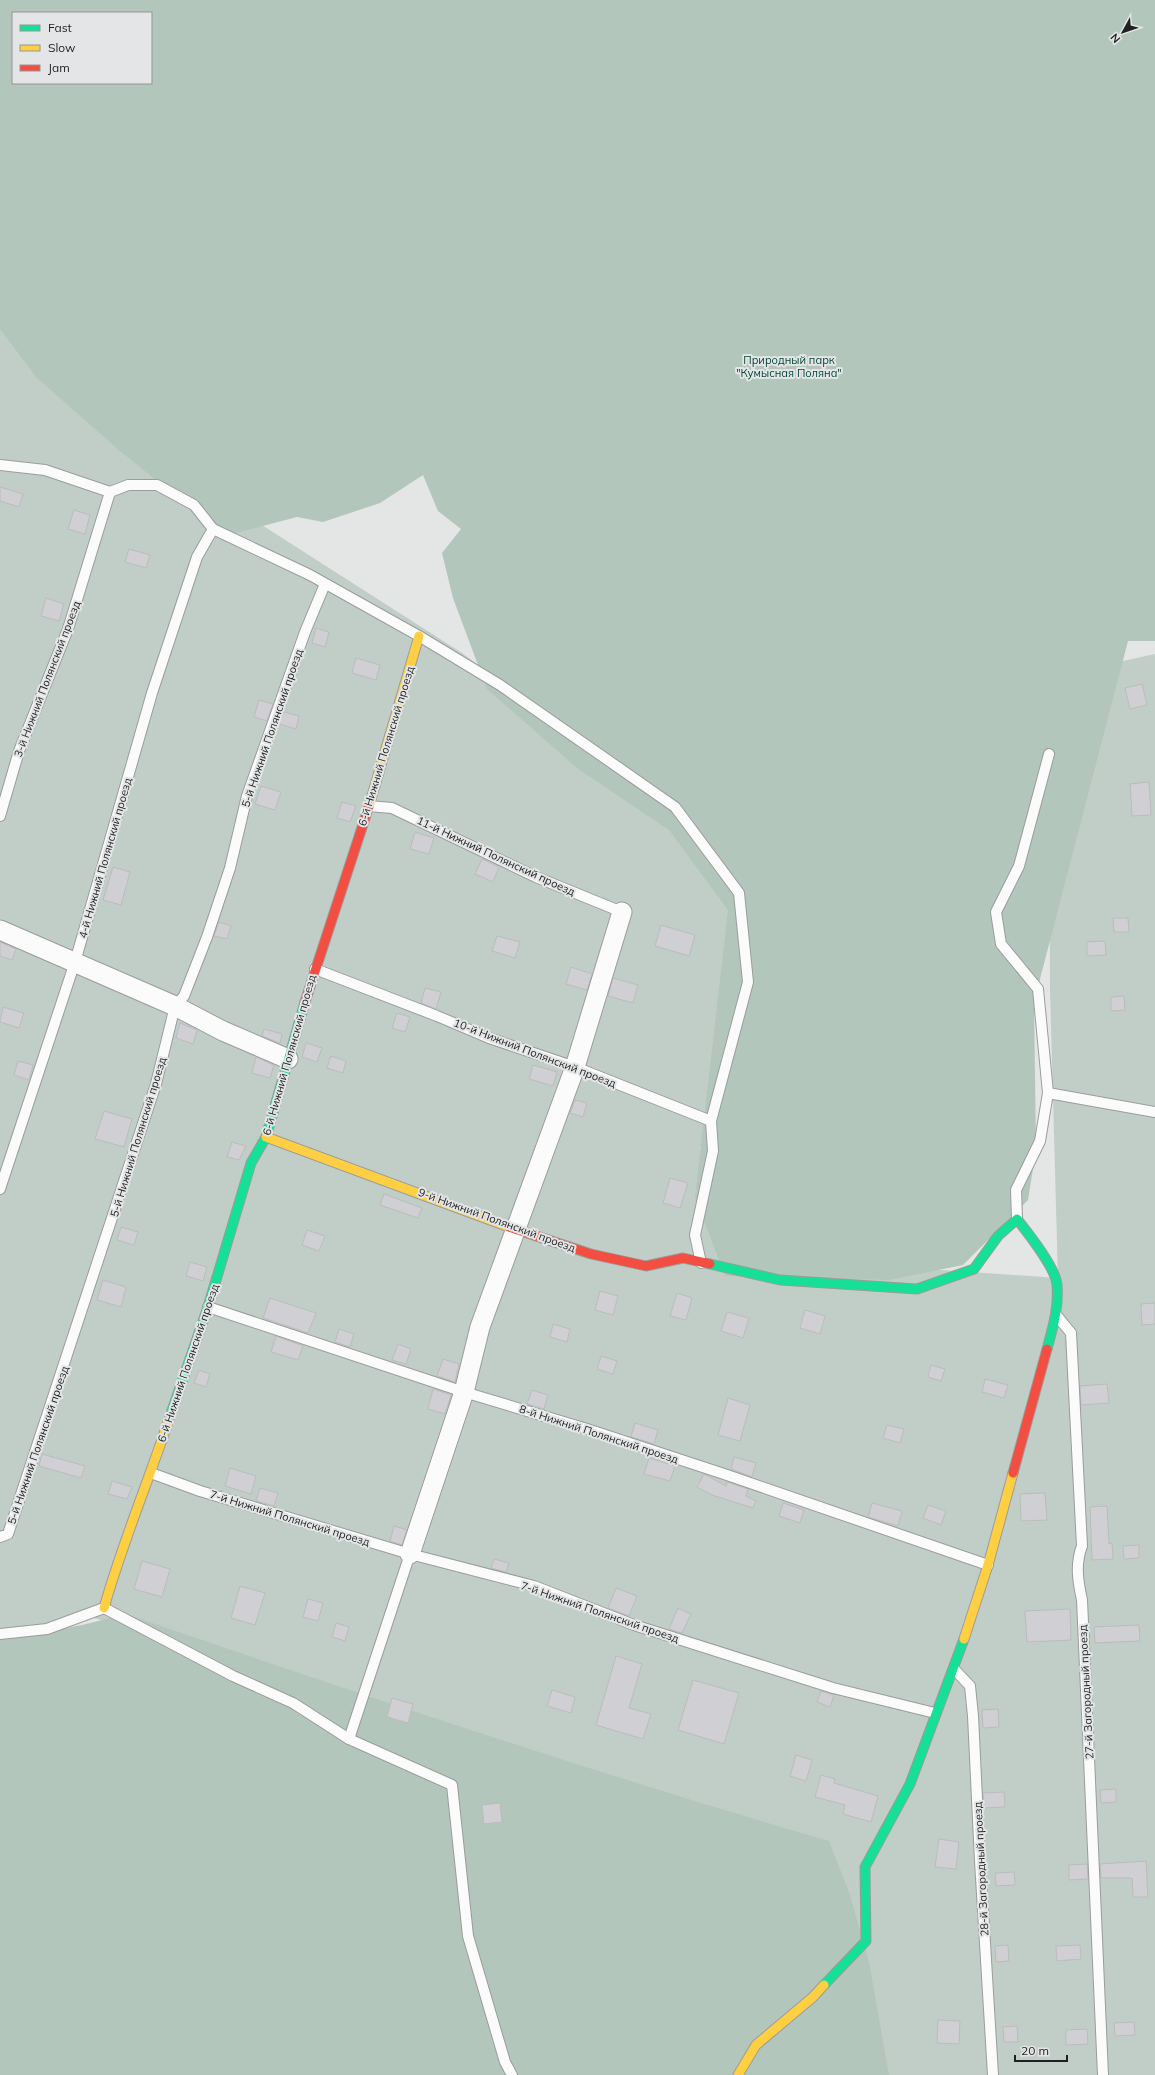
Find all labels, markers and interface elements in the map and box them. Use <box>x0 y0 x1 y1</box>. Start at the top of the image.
legend <box>12 12 152 84</box>
north arrow <box>1103 12 1143 52</box>
text: Fast <box>48 20 72 35</box>
text: N <box>1107 31 1123 46</box>
text: Slow <box>48 40 76 55</box>
text: Jam <box>48 60 70 75</box>
park label: Природный парк "Кумысная Поляна" <box>736 353 842 380</box>
street label: 3-й Нижний Полянский проезд <box>11 599 83 759</box>
street label: 5-й Нижний Полянский проезд <box>238 647 306 809</box>
street label: 6-й Нижний Полянский проезд <box>355 664 417 828</box>
street label: 4-й Нижний Полянский проезд <box>75 776 135 940</box>
street label: 11-й Нижний Полянский проезд <box>415 813 578 899</box>
street label: 6-й Нижний Полянский проезд <box>259 973 319 1137</box>
street label: 10-й Нижний Полянский проезд <box>452 1015 619 1091</box>
street label: 5-й Нижний Полянский проезд <box>107 1055 169 1219</box>
street label: 9-й Нижний Полянский проезд <box>416 1185 578 1255</box>
street label: 6-й Нижний Полянский проезд <box>154 1282 222 1444</box>
street label: 5-й Нижний Полянский проезд <box>4 1364 72 1526</box>
street label: 8-й Нижний Полянский проезд <box>518 1402 681 1466</box>
street label: 7-й Нижний Полянский проезд <box>208 1487 372 1549</box>
street label: 7-й Нижний Полянский проезд <box>519 1578 681 1646</box>
street label: 27-й Загородный проезд <box>1075 1624 1097 1760</box>
street label: 28-й Загородный проезд <box>970 1801 992 1937</box>
scale bar <box>1015 2037 1067 2063</box>
text: 20 m <box>1021 2043 1049 2058</box>

